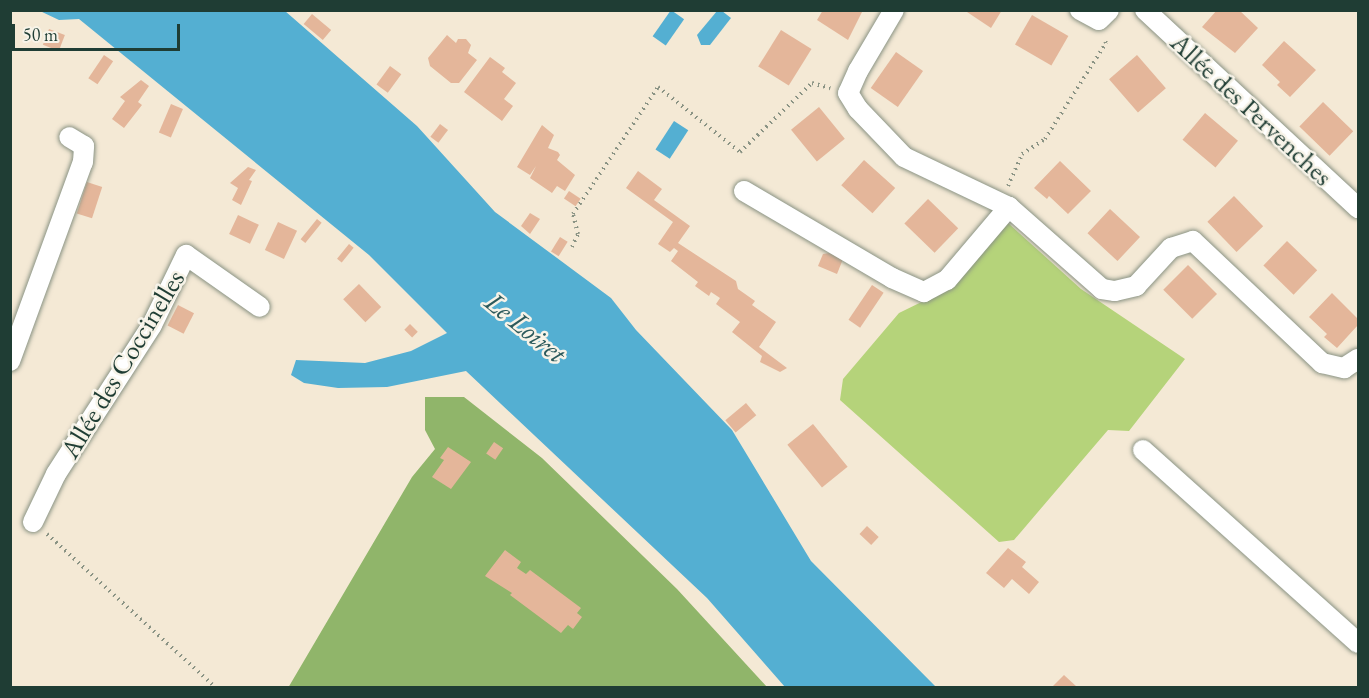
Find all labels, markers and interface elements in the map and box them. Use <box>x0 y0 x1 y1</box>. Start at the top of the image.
scale bar <box>15 12 183 50</box>
text: 50 m <box>23 23 58 46</box>
street label: Allée des Pervenches <box>1164 26 1340 192</box>
street label: Allée des Coccinelles <box>53 264 191 464</box>
water label: Le Loiret <box>479 284 573 370</box>

